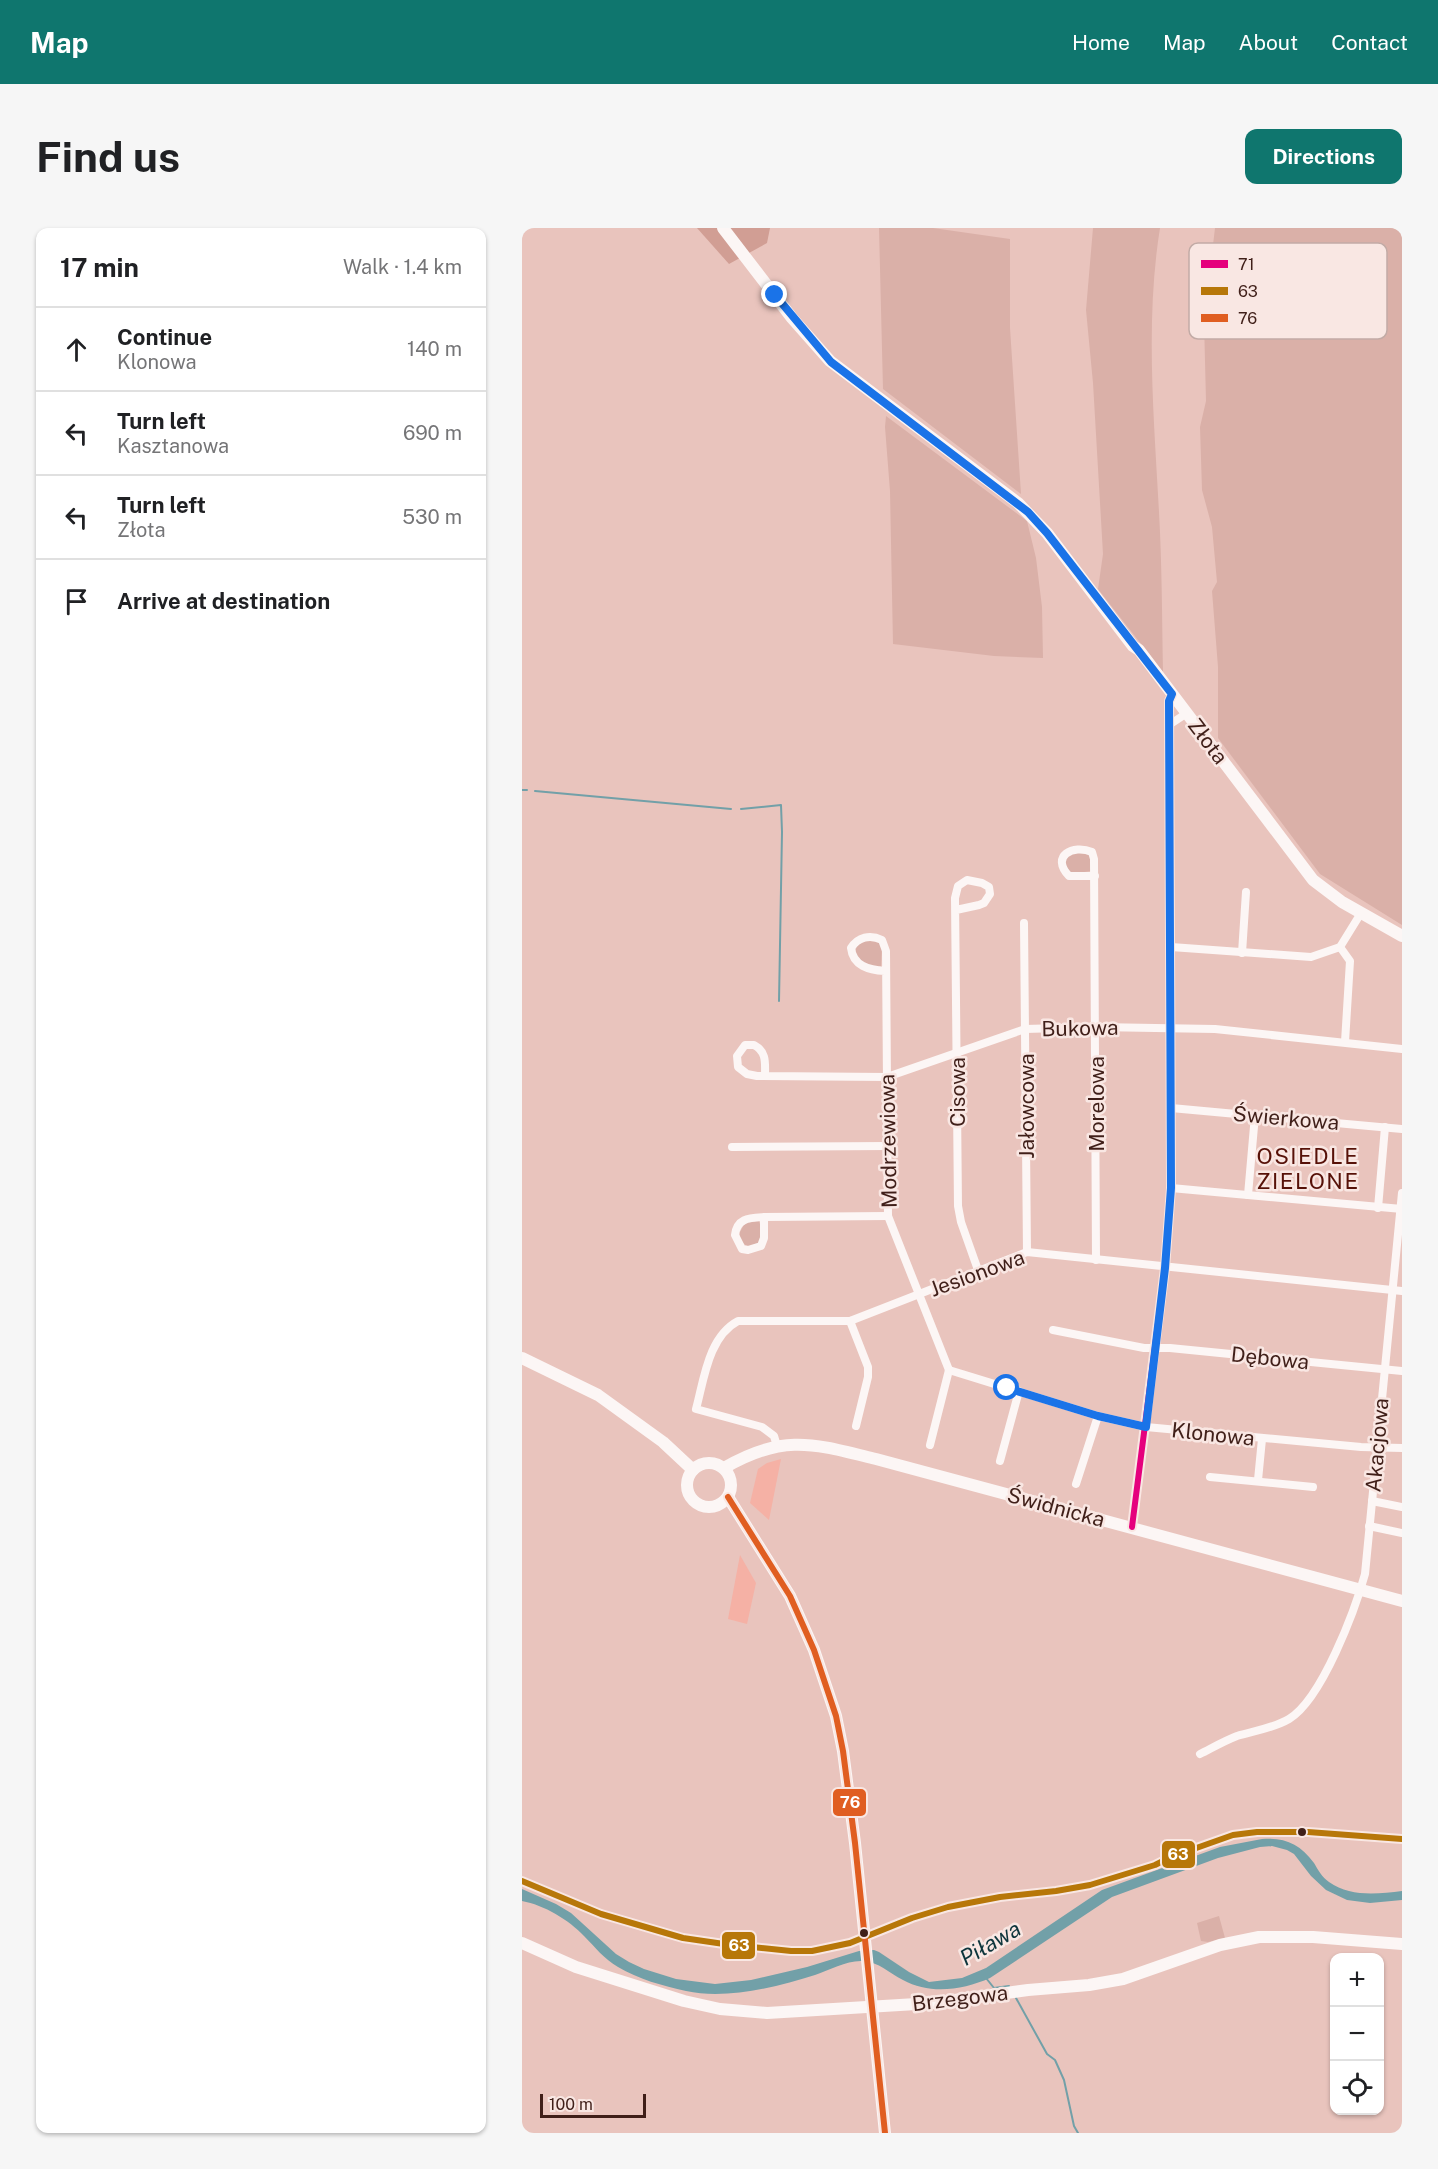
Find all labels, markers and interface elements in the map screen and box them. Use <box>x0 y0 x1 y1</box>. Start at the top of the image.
text: Map <box>30 26 89 59</box>
text: Home <box>1072 30 1130 55</box>
text: Map <box>1163 30 1206 55</box>
text: About <box>1239 30 1298 55</box>
text: Contact <box>1331 30 1408 55</box>
button: Directions <box>1245 129 1402 184</box>
text: Find us <box>36 132 180 181</box>
legend <box>1189 243 1387 339</box>
text: 17 min <box>60 252 139 283</box>
text: Walk · 1.4 km <box>343 255 462 279</box>
text: 71 <box>1238 255 1254 274</box>
route end <box>761 281 787 307</box>
text: 63 <box>1238 282 1258 301</box>
text: 76 <box>1238 309 1257 328</box>
text: Continue <box>117 324 212 350</box>
icon: ahead <box>60 333 93 366</box>
text: 140 m <box>407 337 462 361</box>
text: Klonowa <box>117 350 197 374</box>
text: Turn left <box>117 408 206 434</box>
icon: left <box>60 417 93 450</box>
text: 690 m <box>403 421 462 445</box>
text: Kasztanowa <box>117 434 229 458</box>
text: Turn left <box>117 492 206 518</box>
icon: left <box>60 501 93 534</box>
text: 530 m <box>402 505 462 529</box>
text: Złota <box>117 518 166 542</box>
icon: arrive <box>60 585 93 618</box>
text: Arrive at destination <box>117 588 330 614</box>
street label: Złota <box>1183 713 1233 769</box>
street label: Bukowa <box>1041 1015 1119 1041</box>
street label: Jałowcowa <box>1014 1053 1039 1159</box>
street label: Morelowa <box>1084 1056 1109 1152</box>
street label: Cisowa <box>945 1057 970 1127</box>
street label: Modrzewiowa <box>874 1074 902 1208</box>
street label: Świerkowa <box>1232 1101 1340 1135</box>
district label: OSIEDLE ZIELONE <box>1256 1143 1360 1194</box>
street label: Jesionowa <box>926 1244 1028 1302</box>
street label: Dębowa <box>1230 1341 1310 1375</box>
route start <box>993 1374 1019 1400</box>
street label: Akacjowa <box>1360 1397 1394 1493</box>
street label: Klonowa <box>1170 1417 1256 1451</box>
street label: Świdnicka <box>1004 1482 1108 1532</box>
line badge: 76 <box>832 1788 867 1817</box>
text: 76 <box>840 1793 860 1812</box>
unlabelled marker <box>1296 1826 1308 1838</box>
line badge: 63 <box>1161 1840 1196 1869</box>
text: 63 <box>1167 1845 1189 1864</box>
water label: Piława <box>955 1915 1025 1971</box>
unlabelled marker <box>858 1927 870 1939</box>
line badge: 63 <box>721 1931 756 1960</box>
text: 63 <box>728 1936 750 1955</box>
map controls <box>1330 1953 1384 2115</box>
button: + <box>1330 1953 1384 2007</box>
street label: Brzegowa <box>911 1980 1009 2016</box>
button: − <box>1330 2007 1384 2061</box>
button: locate <box>1330 2061 1384 2115</box>
scale bar <box>540 2091 646 2118</box>
text: 100 m <box>549 2095 593 2114</box>

